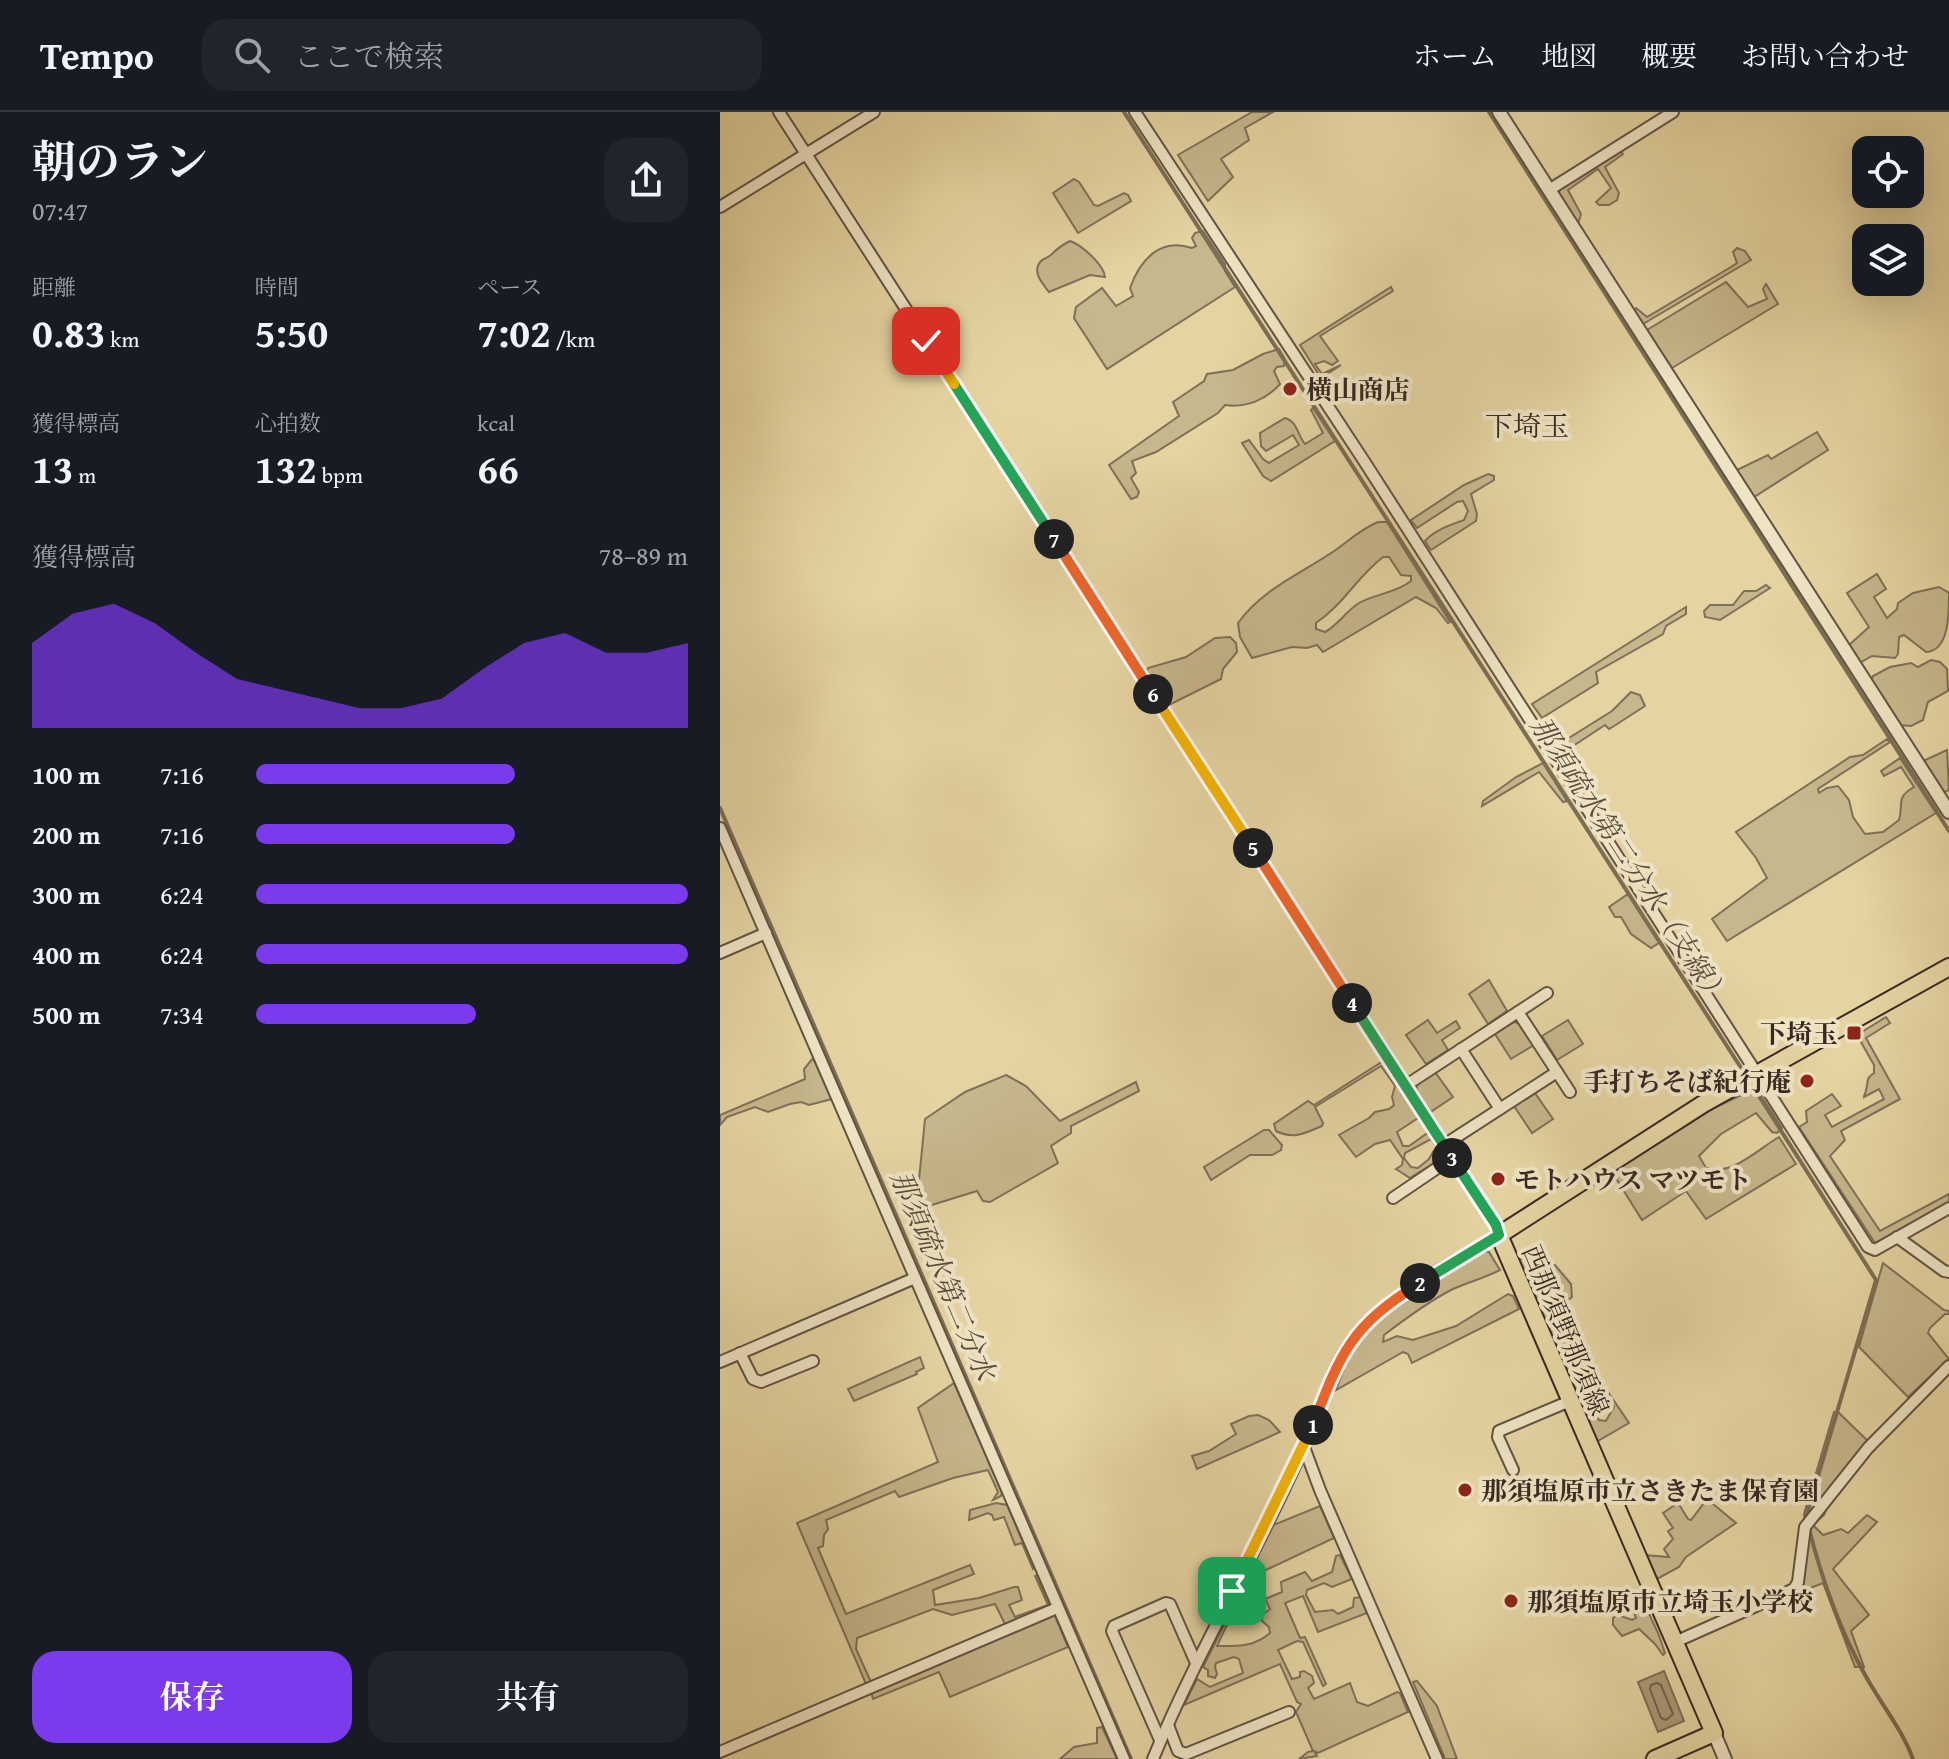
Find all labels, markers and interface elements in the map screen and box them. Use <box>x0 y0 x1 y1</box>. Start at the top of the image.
search box <box>202 19 762 91</box>
text: Tempo <box>40 27 154 83</box>
icon: search <box>230 33 274 77</box>
text: ここで検索 <box>294 34 444 78</box>
text: ホーム <box>1413 35 1497 76</box>
text: 地図 <box>1541 35 1597 76</box>
text: 概要 <box>1641 35 1697 76</box>
text: お問い合わせ <box>1741 35 1909 76</box>
text: 朝のラン <box>32 129 208 193</box>
map controls <box>1852 136 1924 296</box>
button: locate <box>1852 136 1924 208</box>
button: share <box>604 138 688 222</box>
text: 07:47 <box>32 191 88 230</box>
button: layers <box>1852 224 1924 296</box>
text: 距離 <box>32 271 76 303</box>
text: 時間 <box>255 271 299 303</box>
text: ペース <box>477 271 542 303</box>
text: 0.83 <box>32 303 105 362</box>
text: 5:50 <box>255 303 328 362</box>
text: 7:02 <box>477 303 551 362</box>
pin <box>892 307 960 375</box>
icon: check <box>904 319 948 363</box>
text: km <box>105 323 139 355</box>
text: /km <box>551 323 595 355</box>
place label: 横山商店 <box>1306 370 1410 409</box>
marker: 横山商店 <box>1281 380 1299 398</box>
district label: 下埼玉 <box>1485 405 1569 446</box>
text: 獲得標高 <box>32 407 120 439</box>
text: 心拍数 <box>255 407 321 439</box>
text: kcal <box>477 407 515 439</box>
text: 13 <box>32 439 73 498</box>
text: 132 <box>255 439 317 498</box>
text: 66 <box>477 439 519 498</box>
text: m <box>73 459 96 491</box>
text: bpm <box>317 459 363 491</box>
pin: 7 <box>1034 519 1074 559</box>
text: 7 <box>1048 523 1060 555</box>
text: 78–89 m <box>599 536 688 575</box>
text: 獲得標高 <box>32 537 136 576</box>
pin: 6 <box>1133 674 1173 714</box>
text: 6 <box>1147 678 1159 710</box>
water label: 那須疏水第二分水（支線） <box>1521 708 1739 1012</box>
text: 100 m <box>32 755 100 794</box>
text: 7:16 <box>160 755 204 794</box>
text: 200 m <box>32 815 100 854</box>
text: 7:16 <box>160 815 204 854</box>
pin: 5 <box>1233 828 1273 868</box>
text: 5 <box>1247 832 1259 864</box>
text: 300 m <box>32 875 100 914</box>
text: 6:24 <box>160 875 204 914</box>
text: 400 m <box>32 935 100 974</box>
text: 6:24 <box>160 935 204 974</box>
pin: 4 <box>1332 983 1372 1023</box>
text: 4 <box>1346 987 1358 1019</box>
text: 500 m <box>32 995 100 1034</box>
text: 7:34 <box>160 995 204 1034</box>
place label: 下埼玉 <box>1760 1014 1838 1053</box>
marker: 下埼玉 <box>1845 1024 1863 1042</box>
place label: 手打ちそば紀行庵 <box>1583 1062 1791 1101</box>
marker: 手打ちそば紀行庵 <box>1798 1072 1816 1090</box>
pin: 3 <box>1432 1138 1472 1178</box>
text: 3 <box>1446 1142 1458 1174</box>
place label: モトハウス マツモト <box>1514 1160 1752 1199</box>
water label: 那須疏水第二分水 <box>881 1164 1008 1389</box>
marker: モトハウス マツモト <box>1489 1170 1507 1188</box>
street label: 西那須野那須線 <box>1512 1239 1620 1421</box>
pin: 2 <box>1400 1263 1440 1303</box>
text: 2 <box>1414 1267 1426 1299</box>
pin: 1 <box>1293 1405 1333 1445</box>
text: 1 <box>1307 1409 1319 1441</box>
place label: 那須塩原市立さきたま保育園 <box>1481 1471 1819 1510</box>
marker: 那須塩原市立さきたま保育園 <box>1456 1481 1474 1499</box>
pin <box>1198 1557 1266 1625</box>
icon: arrive <box>1210 1569 1254 1613</box>
place label: 那須塩原市立埼玉小学校 <box>1527 1582 1813 1621</box>
marker: 那須塩原市立埼玉小学校 <box>1502 1592 1520 1610</box>
button: 保存 <box>32 1651 352 1743</box>
button: 共有 <box>368 1651 688 1743</box>

